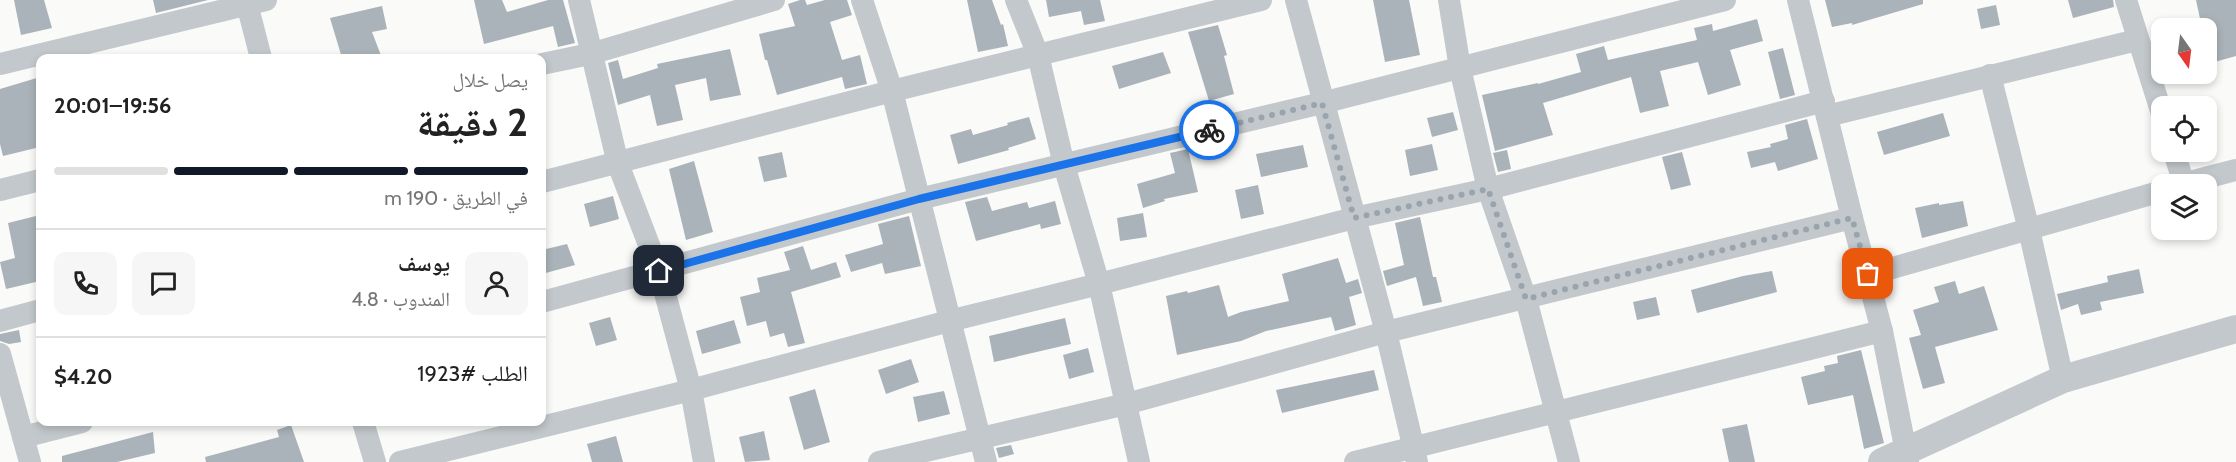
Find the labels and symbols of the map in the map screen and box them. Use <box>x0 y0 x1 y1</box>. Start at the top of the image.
north arrow <box>2151 18 2217 84</box>
courier <box>1179 100 1239 160</box>
pin <box>633 245 684 296</box>
pin <box>1842 248 1893 299</box>

